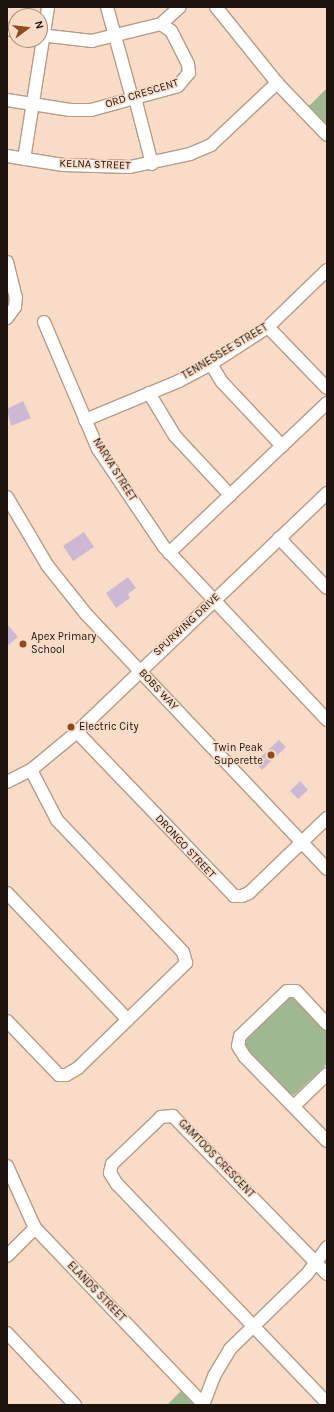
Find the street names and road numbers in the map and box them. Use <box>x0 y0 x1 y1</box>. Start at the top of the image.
street label: ORD CRESCENT <box>104 77 180 111</box>
street label: KELNA STREET <box>59 157 131 173</box>
street label: TENNESSEE STREET <box>180 321 270 383</box>
street label: NARVA STREET <box>89 436 139 504</box>
street label: SPURWING DRIVE <box>151 591 223 659</box>
street label: BOBS WAY <box>136 667 180 713</box>
street label: DRONGO STREET <box>152 812 218 882</box>
street label: GAMTOOS CRESCENT <box>175 1117 257 1201</box>
street label: ELANDS STREET <box>64 1259 128 1325</box>

